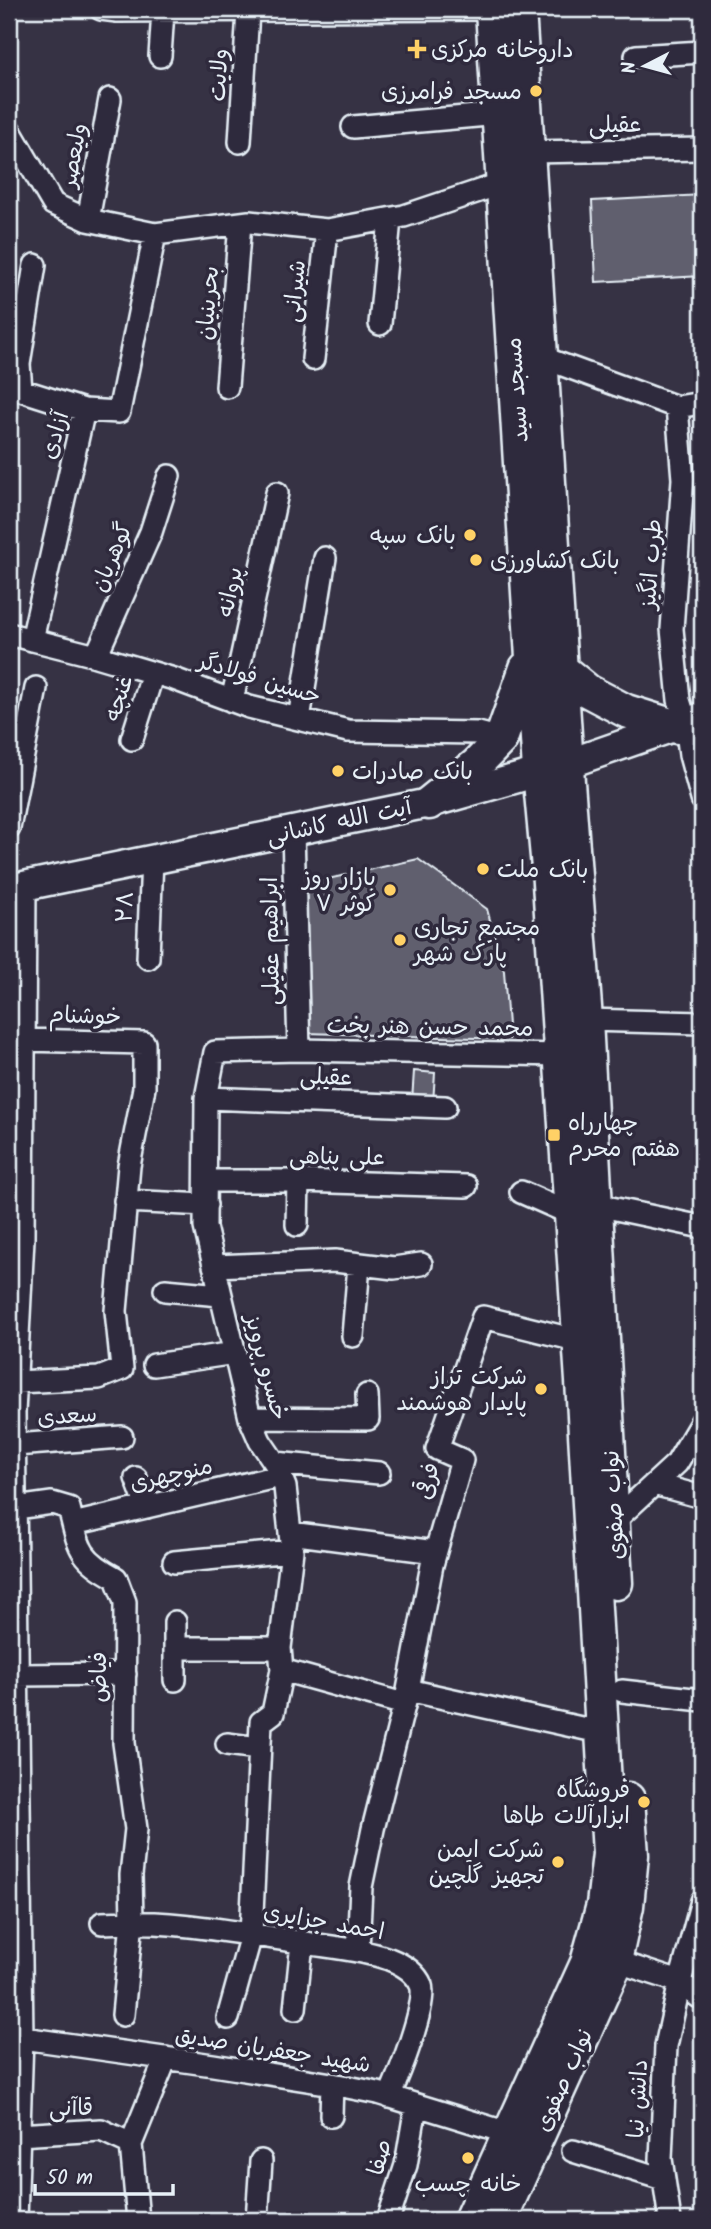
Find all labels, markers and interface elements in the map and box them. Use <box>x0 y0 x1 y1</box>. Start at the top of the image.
north arrow <box>610 32 680 102</box>
place label: داروخانه مرکزی <box>431 33 574 69</box>
marker: داروخانه مرکزی <box>409 41 425 57</box>
street label: ولایت <box>201 48 239 102</box>
text: N <box>615 60 646 75</box>
place label: مسجد فرامرزی <box>381 75 522 111</box>
marker: مسجد فرامرزی <box>528 83 544 99</box>
street label: عقیلی <box>588 108 642 144</box>
street label: ولیعصر <box>51 120 98 192</box>
street label: شیرانی <box>275 258 317 324</box>
street label: بحرینیان <box>188 265 230 342</box>
street label: مسجد سید <box>496 336 540 444</box>
street label: آزادی <box>32 406 81 464</box>
street label: گوهریان <box>82 517 144 598</box>
street label: طرب انگیز <box>631 518 673 613</box>
place label: بانک سپه <box>370 519 456 555</box>
marker: بانک سپه <box>462 527 478 543</box>
place label: بانک کشاورزی <box>490 544 620 580</box>
marker: بانک کشاورزی <box>468 552 484 568</box>
street label: پروانه <box>208 564 254 621</box>
street label: حسین فولادگر <box>192 644 325 716</box>
street label: غنچه <box>96 671 144 726</box>
place label: بانک صادرات <box>352 755 473 791</box>
marker: بانک صادرات <box>330 763 346 779</box>
street label: آیت الله کاشانی <box>264 790 417 856</box>
place label: بانک ملت <box>497 853 589 889</box>
place label: بازار روز کوثر ۷ <box>301 861 376 923</box>
marker: بانک ملت <box>475 861 491 877</box>
street label: ابراهیم عقیلی <box>253 876 291 1006</box>
marker: بازار روز کوثر ۷ <box>382 882 398 898</box>
street label: ۲۸ <box>107 890 145 924</box>
place label: مجتمع تجاری پارک شهر <box>412 911 540 973</box>
marker: مجتمع تجاری پارک شهر <box>392 932 408 948</box>
street label: خوشنام <box>48 998 122 1036</box>
street label: محمد حسن هنر بخت <box>326 1008 534 1048</box>
street label: عقیلی <box>299 1059 353 1097</box>
place label: چهارراه هفتم محرم <box>568 1106 680 1168</box>
marker: چهارراه هفتم محرم <box>546 1127 562 1143</box>
street label: علی پناهی <box>289 1139 385 1177</box>
street label: خسرو پرویز <box>233 1308 297 1425</box>
place label: شرکت تراز پایدار هوشمند <box>396 1360 527 1422</box>
marker: شرکت تراز پایدار هوشمند <box>533 1381 549 1397</box>
street label: سعدی <box>36 1397 98 1437</box>
street label: منوچهری <box>126 1449 216 1503</box>
street label: نواب صفوی <box>594 1449 636 1561</box>
street label: فرقی <box>407 1459 451 1504</box>
street label: فیاض <box>82 1651 118 1703</box>
place label: فروشگاه ابزارآلات طاها <box>503 1773 630 1835</box>
marker: فروشگاه ابزارآلات طاها <box>636 1794 652 1810</box>
place label: شرکت ایمن تجهیز گلچین <box>429 1833 544 1895</box>
marker: شرکت ایمن تجهیز گلچین <box>550 1854 566 1870</box>
street label: احمد جزایری <box>260 1895 387 1951</box>
street label: شهید جعفریان صدیق <box>172 2018 373 2084</box>
street label: نواب صفوی <box>526 2023 604 2138</box>
street label: دانش نیا <box>619 2059 659 2140</box>
street label: قاآنی <box>49 2091 93 2127</box>
street label: صفا <box>359 2136 403 2180</box>
marker: خانه چسب <box>460 2150 476 2166</box>
scale bar <box>35 2152 173 2196</box>
text: 50 m <box>46 2162 93 2195</box>
place label: خانه چسب <box>414 2167 522 2203</box>

